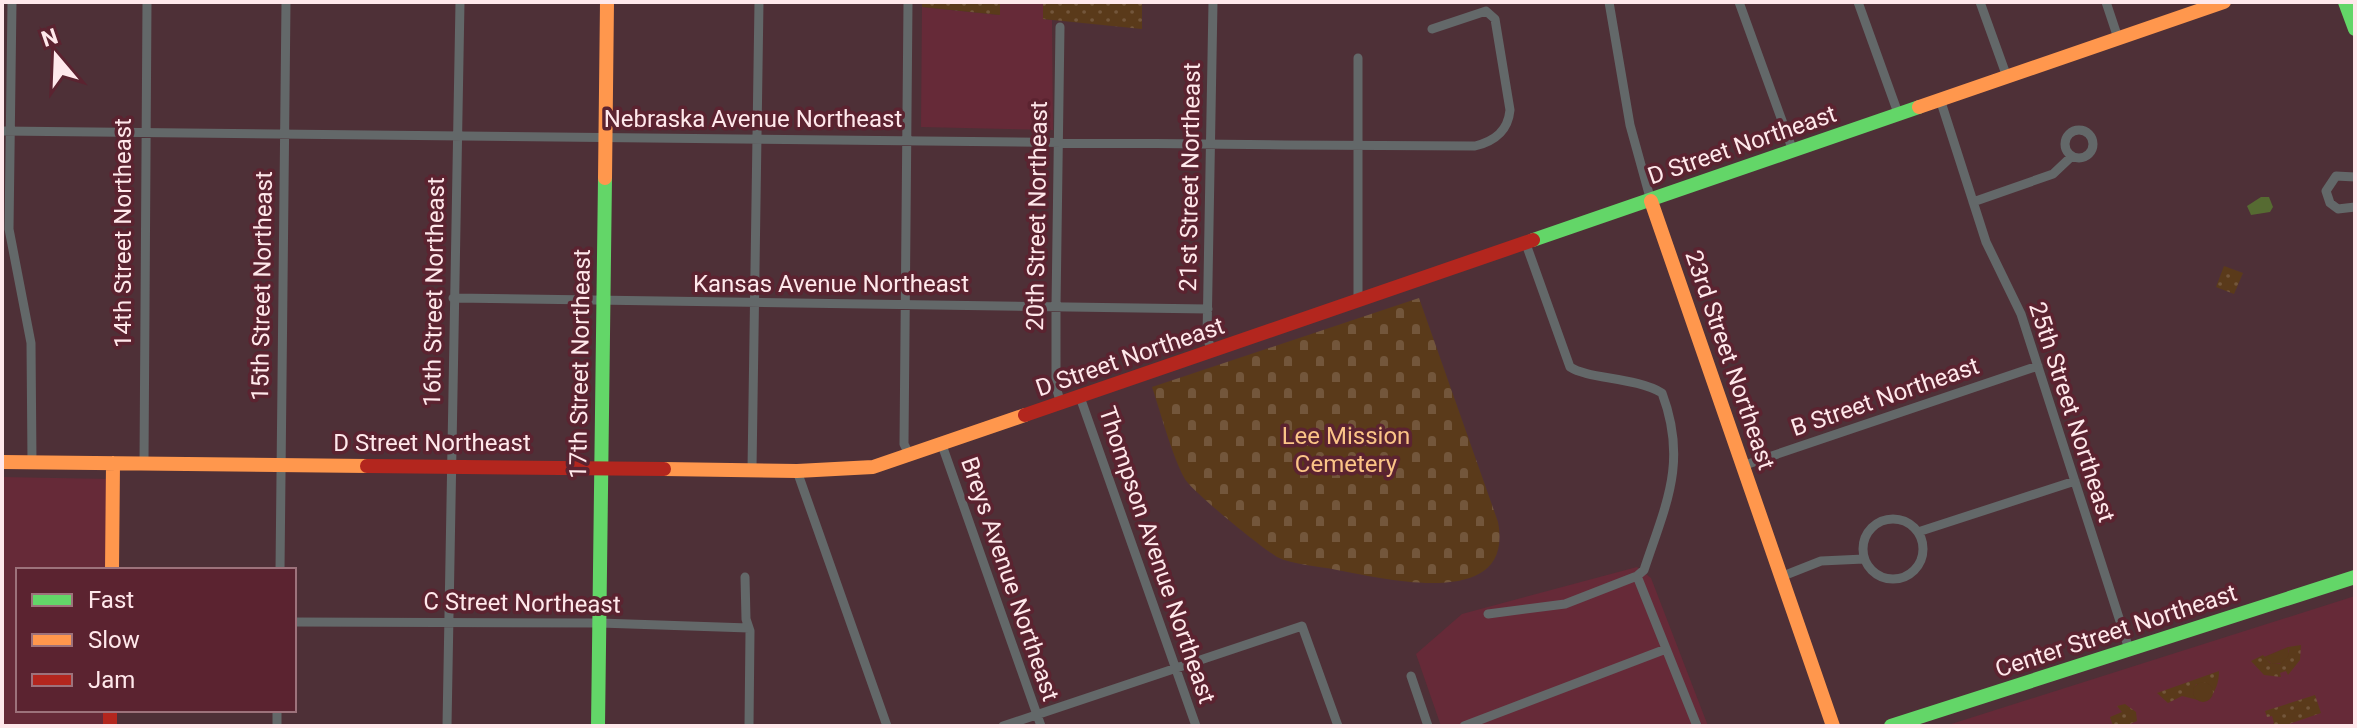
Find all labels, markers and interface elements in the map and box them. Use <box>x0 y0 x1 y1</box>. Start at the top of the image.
north arrow <box>16 16 96 96</box>
text: N <box>38 23 61 52</box>
street label: 21st Street Northeast <box>1174 62 1206 292</box>
street label: D Street Northeast <box>1644 100 1840 190</box>
street label: 20th Street Northeast <box>1021 101 1053 331</box>
street label: Nebraska Avenue Northeast <box>604 105 902 133</box>
street label: 14th Street Northeast <box>109 118 137 348</box>
street label: 15th Street Northeast <box>246 171 278 401</box>
street label: 16th Street Northeast <box>418 177 450 407</box>
street label: 23rd Street Northeast <box>1679 247 1781 474</box>
street label: 17th Street Northeast <box>564 249 596 479</box>
street label: Kansas Avenue Northeast <box>693 270 969 298</box>
street label: 25th Street Northeast <box>2023 298 2121 526</box>
street label: D Street Northeast <box>1032 312 1228 402</box>
street label: B Street Northeast <box>1787 352 1983 442</box>
street label: Thompson Avenue Northeast <box>1093 403 1221 707</box>
park label: Lee Mission Cemetery <box>1282 422 1410 478</box>
street label: D Street Northeast <box>333 429 531 457</box>
street label: Breys Avenue Northeast <box>955 453 1065 705</box>
legend <box>16 568 296 712</box>
street label: Center Street Northeast <box>1992 579 2240 683</box>
text: Fast <box>88 586 134 614</box>
street label: C Street Northeast <box>423 587 621 619</box>
text: Slow <box>88 626 140 654</box>
text: Jam <box>88 666 135 694</box>

